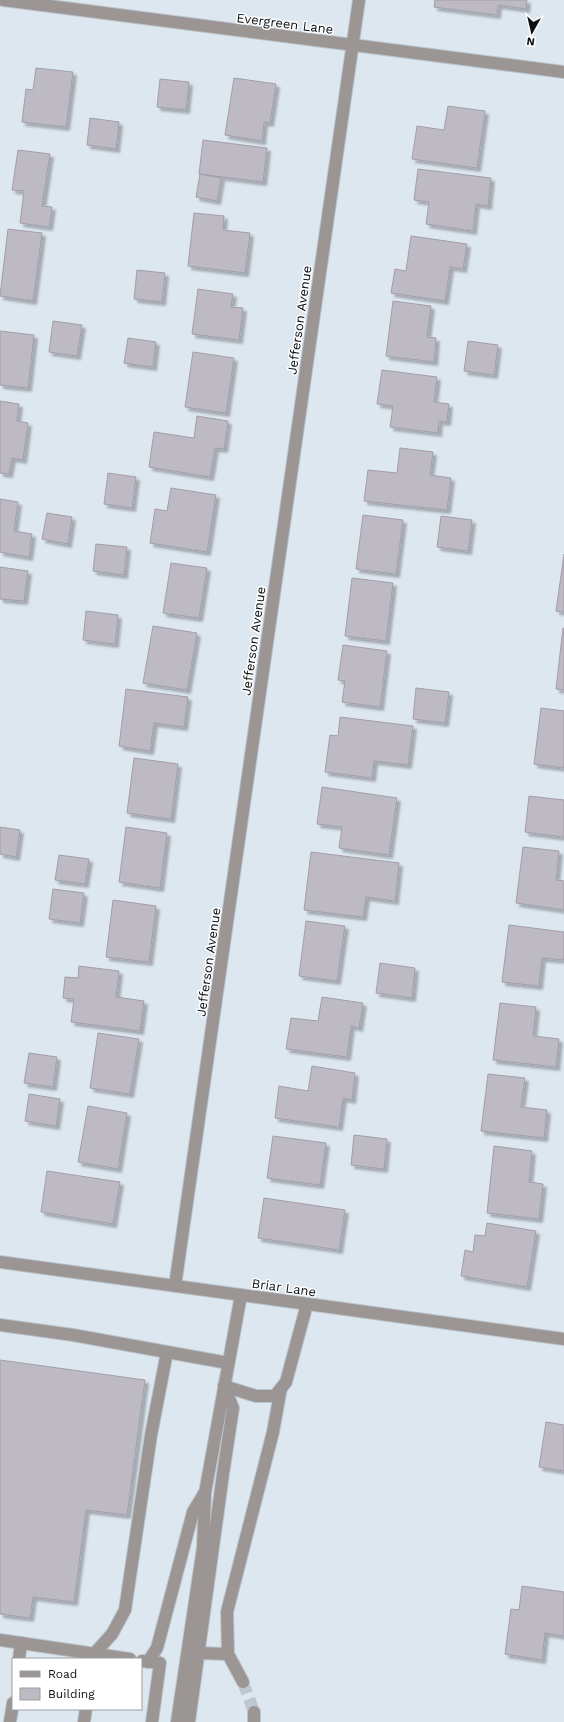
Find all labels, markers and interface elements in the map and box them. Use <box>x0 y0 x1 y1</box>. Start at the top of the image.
street label: Evergreen Lane <box>236 10 334 37</box>
north arrow <box>512 12 552 52</box>
text: N <box>526 34 536 48</box>
street label: Jefferson Avenue <box>284 265 315 376</box>
street label: Jefferson Avenue <box>238 586 269 697</box>
street label: Jefferson Avenue <box>193 907 224 1018</box>
street label: Briar Lane <box>251 1276 317 1299</box>
legend <box>12 1658 142 1710</box>
text: Road <box>48 1667 77 1681</box>
text: Building <box>48 1687 95 1701</box>

